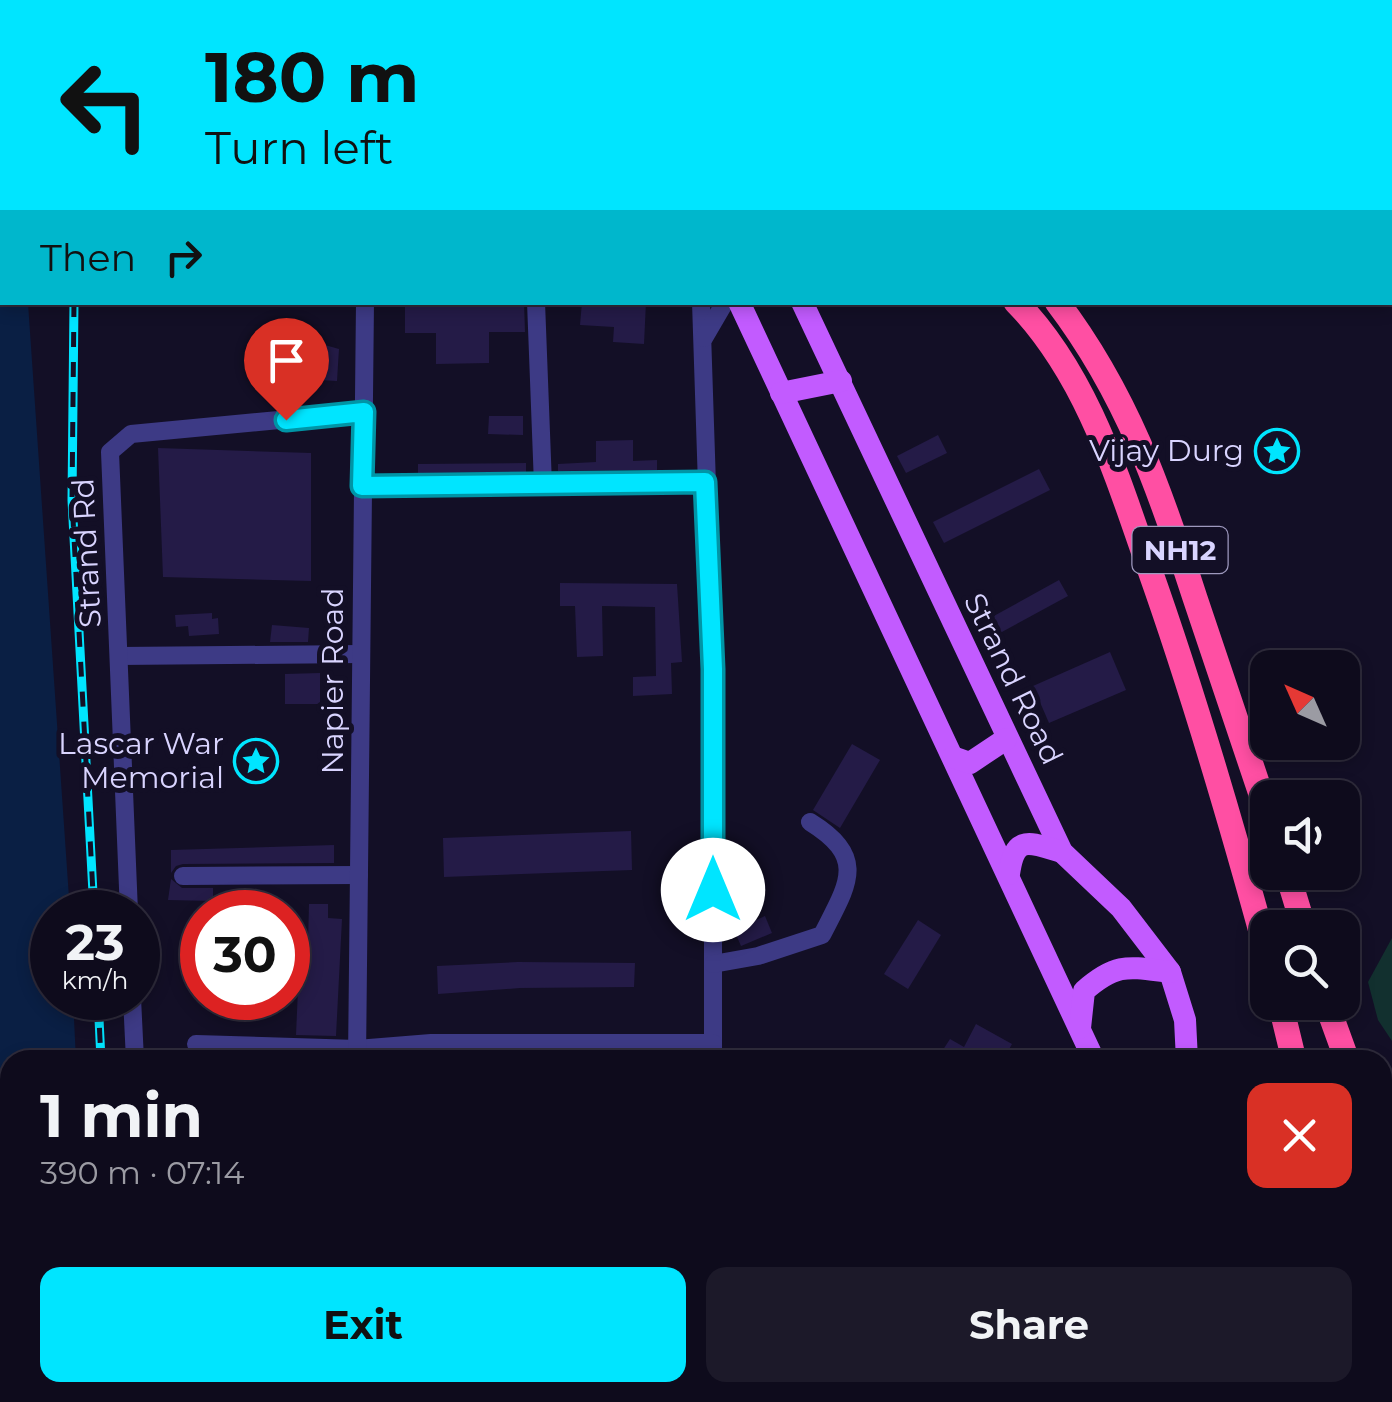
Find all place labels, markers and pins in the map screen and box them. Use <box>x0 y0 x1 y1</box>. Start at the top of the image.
pin <box>244 318 329 421</box>
place icon: Vijay Durg <box>1254 428 1300 474</box>
place label: Vijay Durg <box>1089 432 1244 469</box>
place label: Lascar War Memorial <box>58 725 224 796</box>
place icon: Lascar War Memorial <box>233 738 279 784</box>

